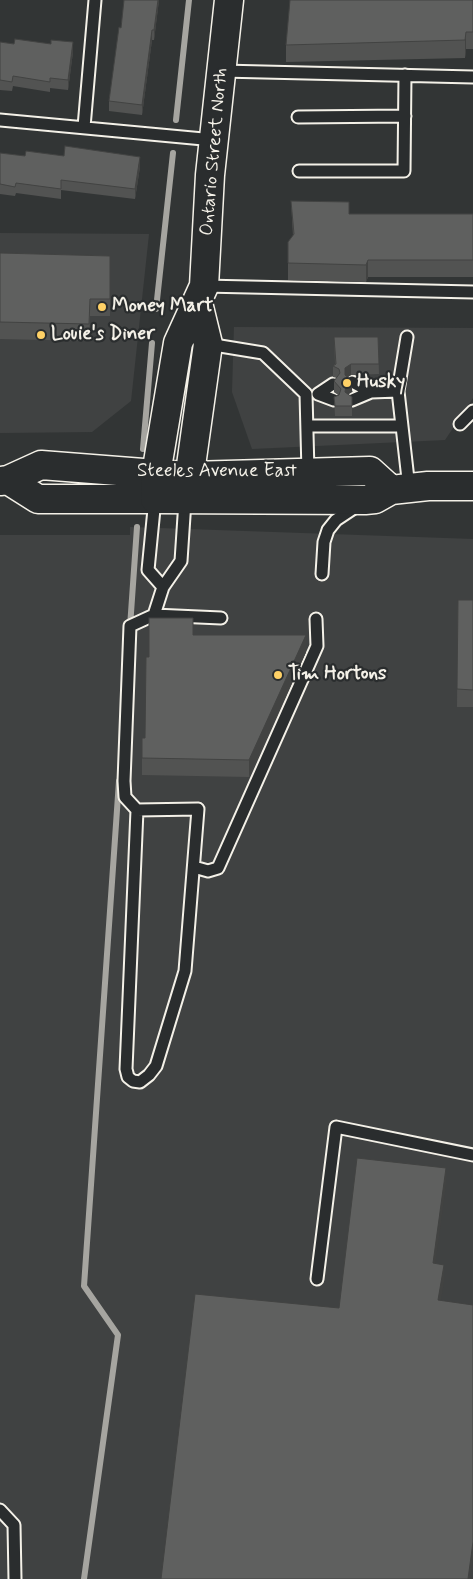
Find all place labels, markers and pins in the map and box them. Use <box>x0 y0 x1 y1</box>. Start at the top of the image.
place label: Money Mart <box>112 296 213 318</box>
marker: Money Mart <box>96 301 108 313</box>
place label: Louie's Diner <box>51 324 155 346</box>
marker: Louie's Diner <box>35 329 47 341</box>
place label: Husky <box>357 372 405 394</box>
marker: Husky <box>341 377 353 389</box>
place label: Tim Hortons <box>288 664 387 686</box>
marker: Tim Hortons <box>272 669 284 681</box>

